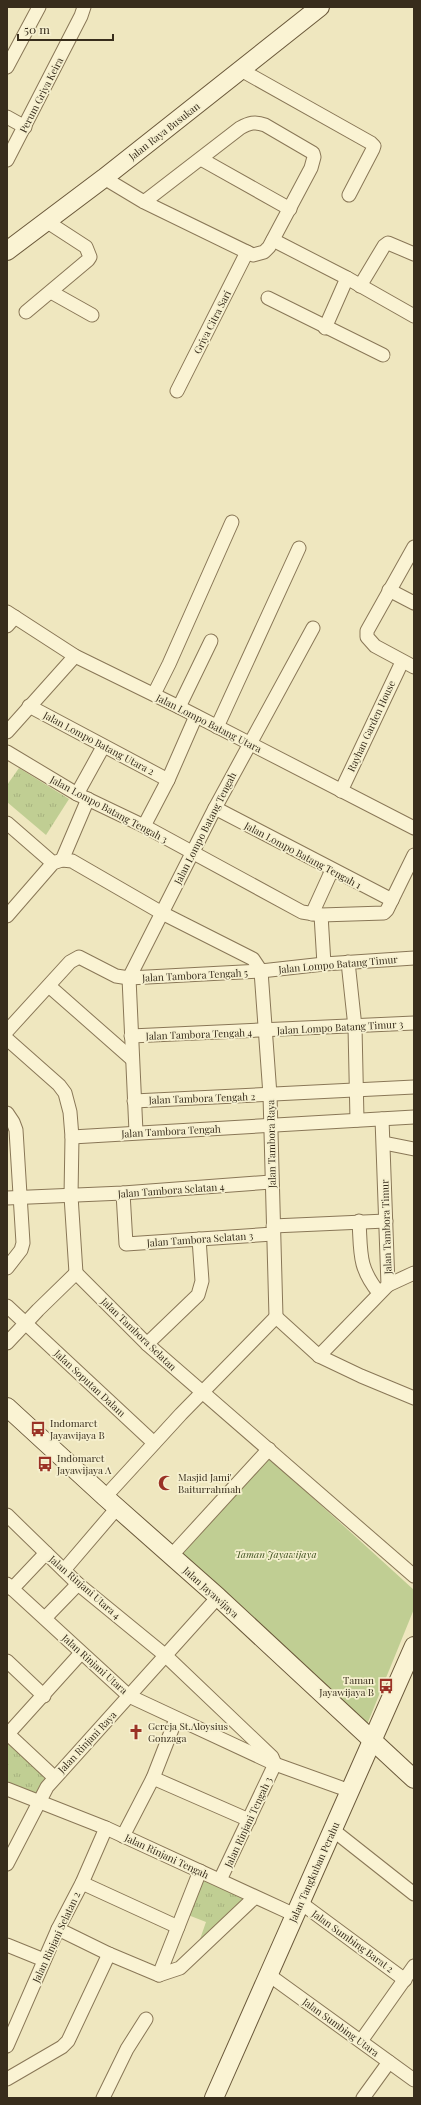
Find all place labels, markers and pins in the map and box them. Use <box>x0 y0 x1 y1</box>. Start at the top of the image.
place label: Indomaret Jayawijaya B <box>49 1416 105 1442</box>
bus stop icon: Indomaret Jayawijaya B <box>29 1420 47 1438</box>
place label: Indomaret Jayawijaya A <box>56 1451 112 1477</box>
bus stop icon: Indomaret Jayawijaya A <box>36 1455 54 1473</box>
place label: Masjid Jami' Baiturrahmah <box>178 1470 241 1496</box>
mosque icon: Masjid Jami' Baiturrahmah <box>157 1474 175 1492</box>
place label: Taman Jayawijaya B <box>318 1673 374 1699</box>
bus stop icon: Taman Jayawijaya B <box>377 1677 395 1695</box>
place label: Gereja St.Aloysius Gonzaga <box>148 1719 228 1745</box>
church icon: Gereja St.Aloysius Gonzaga <box>127 1723 145 1741</box>

